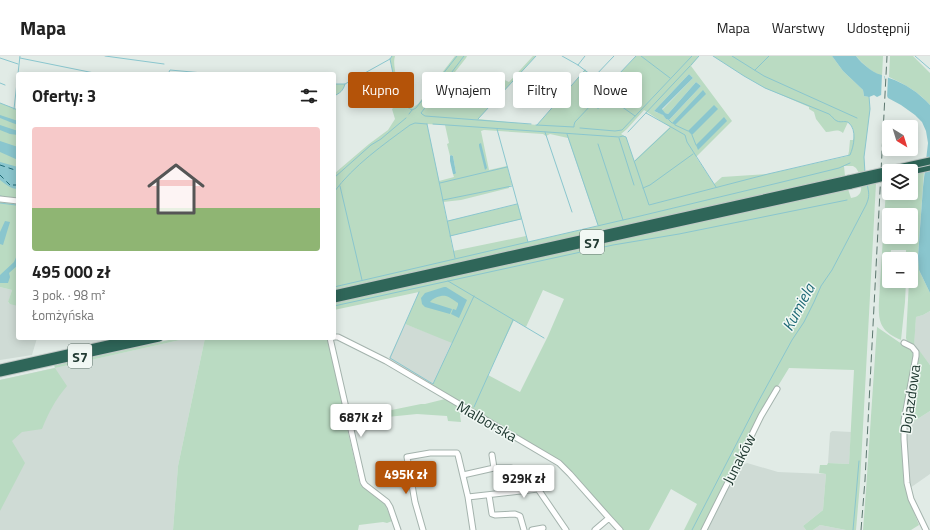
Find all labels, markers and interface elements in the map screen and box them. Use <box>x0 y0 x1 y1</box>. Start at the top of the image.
text: Mapa <box>20 13 66 42</box>
text: Mapa <box>717 17 750 38</box>
text: Warstwy <box>772 17 825 38</box>
text: Udostępnij <box>847 17 910 38</box>
chip: Kupno <box>348 72 414 108</box>
chip: Wynajem <box>422 72 505 108</box>
chip: Filtry <box>513 72 571 108</box>
chip: Nowe <box>579 72 642 108</box>
text: Oferty: 3 <box>32 83 96 109</box>
icon: filters <box>298 85 320 107</box>
north arrow <box>882 120 918 156</box>
map controls <box>882 120 918 288</box>
icon: home <box>140 153 212 225</box>
button: layers <box>882 164 918 200</box>
button: + <box>882 208 918 244</box>
road number: S7 <box>580 230 604 254</box>
button: − <box>882 252 918 288</box>
text: 495 000 zł <box>32 259 111 285</box>
water label: Kumiela <box>776 278 821 335</box>
text: 3 pok. · 98 m² <box>32 285 105 305</box>
text: Łomżyńska <box>32 305 94 325</box>
road number: S7 <box>68 344 92 368</box>
street label: Dojazdowa <box>894 362 926 435</box>
street label: Malborska <box>453 394 522 448</box>
pin: 687K zł <box>324 404 398 438</box>
text: 687K zł <box>339 407 383 427</box>
street label: Junaków <box>716 430 762 488</box>
pin: 495K zł <box>369 461 443 495</box>
text: 495K zł <box>384 464 428 484</box>
pin: 929K zł <box>487 465 561 499</box>
text: 929K zł <box>502 468 546 488</box>

